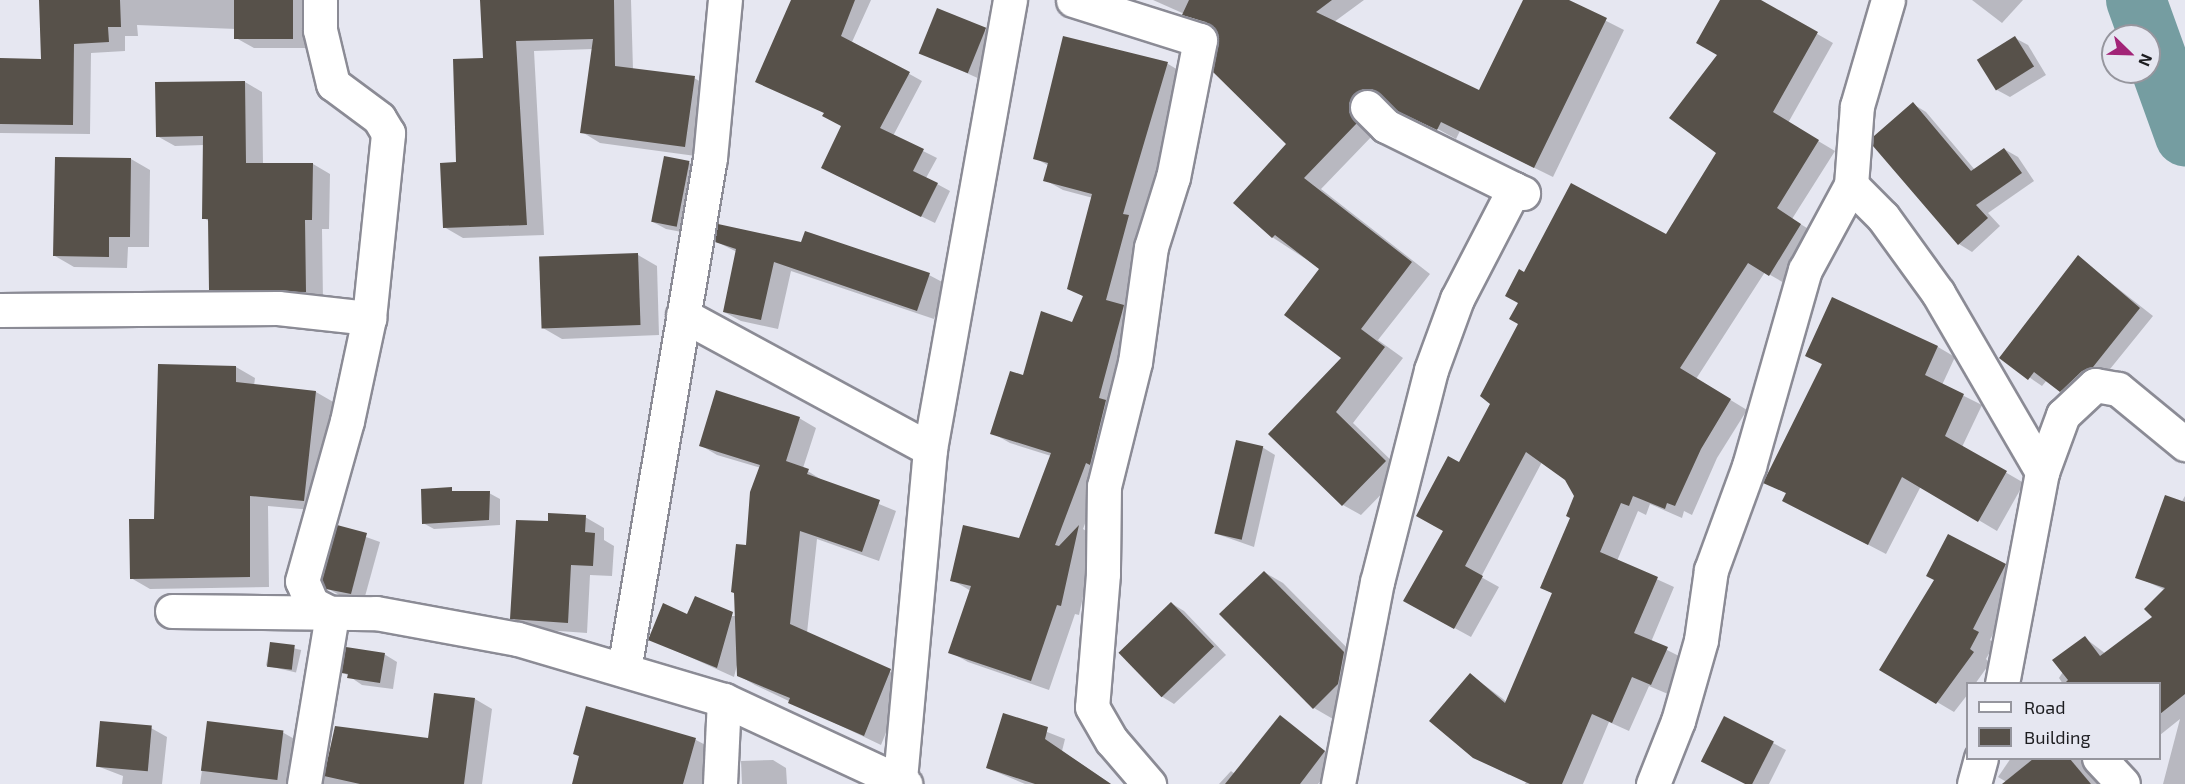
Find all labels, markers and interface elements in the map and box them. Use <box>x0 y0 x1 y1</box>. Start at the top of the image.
north arrow <box>2101 24 2161 84</box>
text: N <box>2135 51 2157 69</box>
legend <box>1966 682 2161 760</box>
text: Road <box>2024 696 2065 718</box>
text: Building <box>2024 726 2091 748</box>

